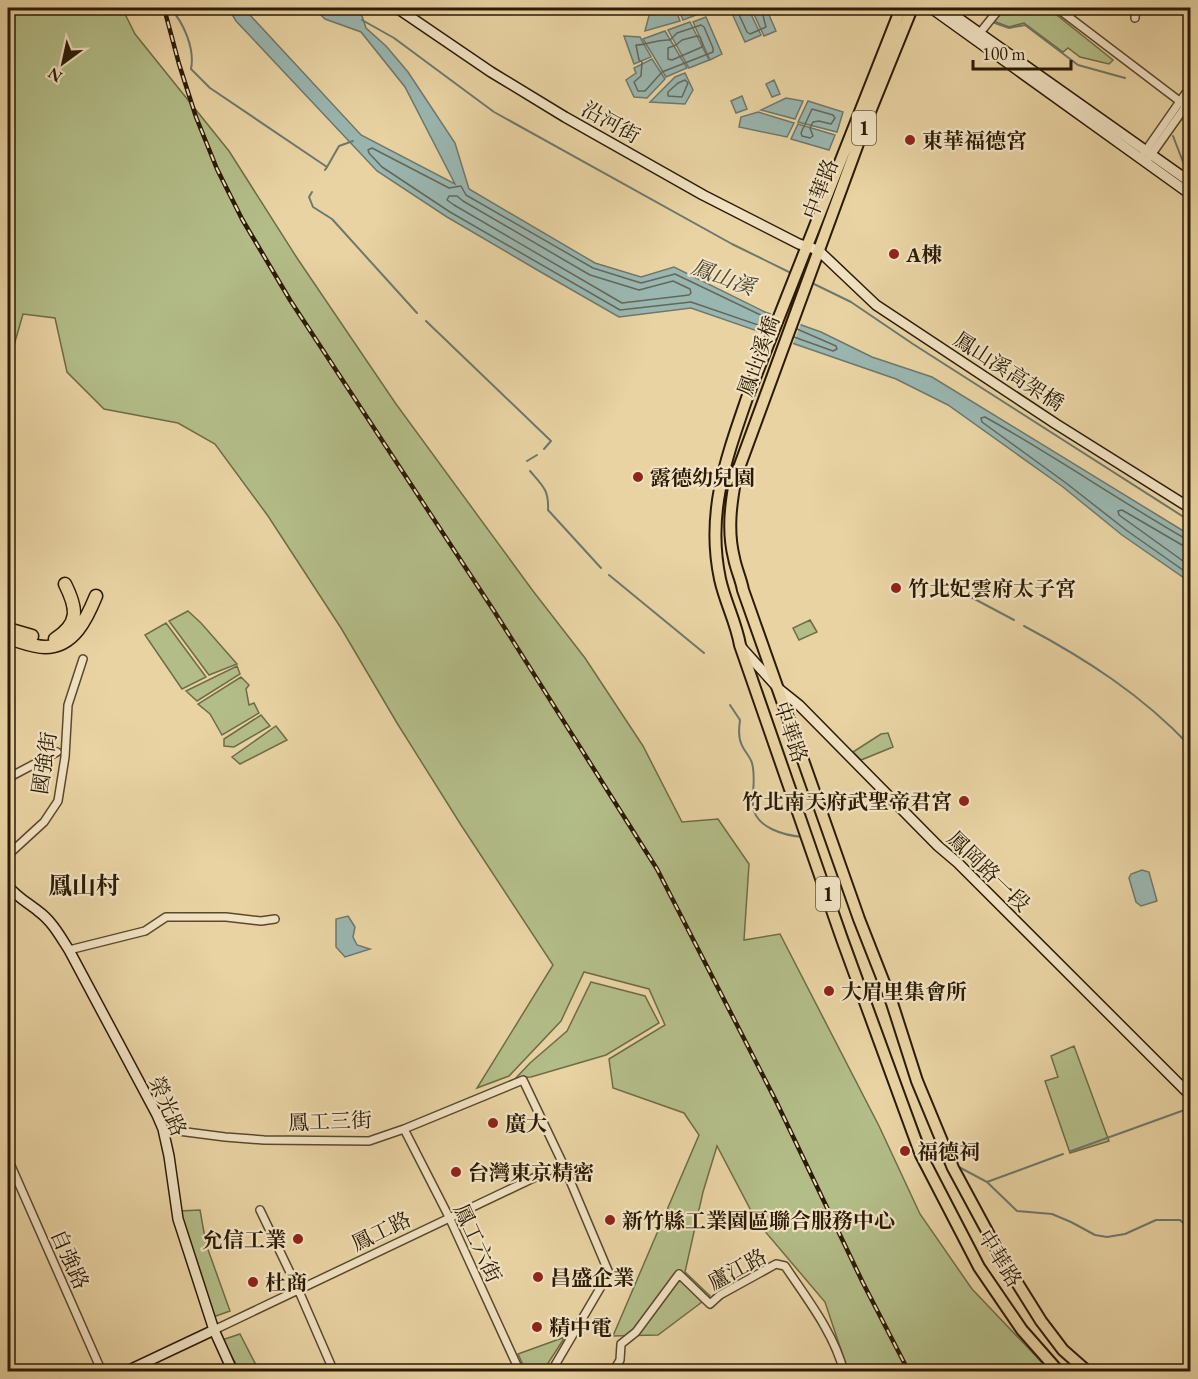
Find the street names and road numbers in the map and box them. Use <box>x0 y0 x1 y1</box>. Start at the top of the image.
street label: 沿河街 <box>577 95 645 149</box>
road number: 1 <box>852 111 876 145</box>
street label: 中華路 <box>796 155 844 223</box>
street label: 鳳山溪橋 <box>731 312 785 400</box>
street label: 鳳山溪高架橋 <box>949 325 1069 417</box>
street label: 中華路 <box>768 698 814 766</box>
street label: 國強街 <box>26 730 62 796</box>
street label: 鳳岡路一段 <box>942 825 1036 917</box>
road number: 1 <box>816 877 840 911</box>
street label: 榮光路 <box>143 1072 193 1140</box>
street label: 鳳工三街 <box>288 1106 372 1136</box>
street label: 鳳工六街 <box>448 1199 508 1287</box>
street label: 鳳工路 <box>347 1205 415 1257</box>
street label: 中華路 <box>972 1224 1028 1292</box>
street label: 自強路 <box>45 1225 95 1293</box>
street label: 廬江路 <box>703 1242 771 1296</box>

